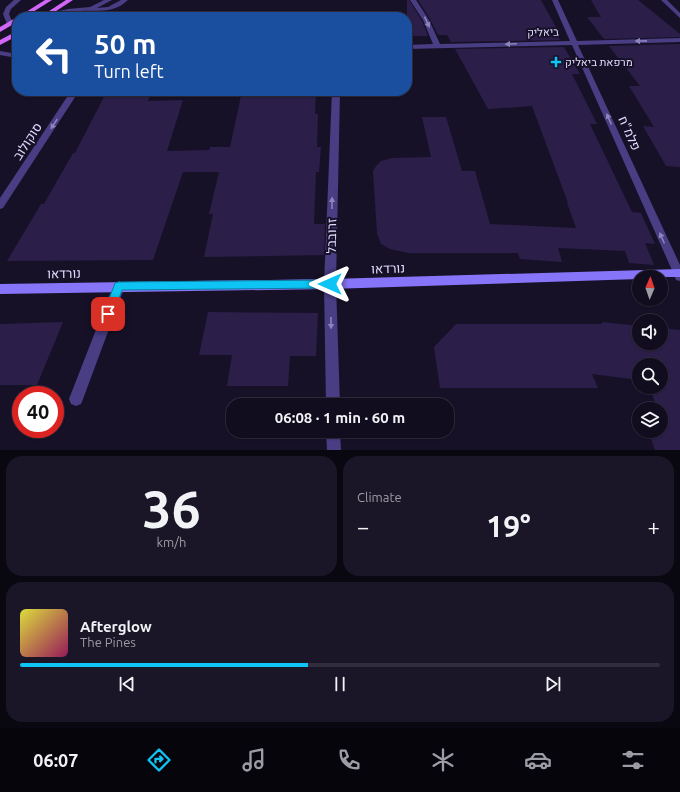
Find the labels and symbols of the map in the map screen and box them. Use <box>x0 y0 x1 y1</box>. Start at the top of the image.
one-way arrow <box>424 16 430 28</box>
street label: ביאליק <box>527 25 559 39</box>
one-way arrow <box>634 38 647 44</box>
one-way arrow <box>504 41 517 47</box>
marker: מרפאת ביאליק <box>550 56 562 68</box>
place label: מרפאת ביאליק <box>565 56 633 68</box>
one-way arrow <box>606 114 612 125</box>
street label: פלמ"ח <box>616 114 644 152</box>
one-way arrow <box>50 118 57 130</box>
street label: סוקולוב <box>10 120 45 163</box>
one-way arrow <box>329 196 335 209</box>
street label: זרובבל <box>324 218 338 254</box>
one-way arrow <box>659 232 665 243</box>
street label: נורדאו <box>371 260 405 276</box>
position arrow <box>309 263 351 305</box>
street label: נורדאו <box>47 266 81 280</box>
north arrow <box>632 270 668 306</box>
pin <box>91 297 125 331</box>
one-way arrow <box>328 317 334 330</box>
speed limit sign: 40 <box>12 386 64 438</box>

